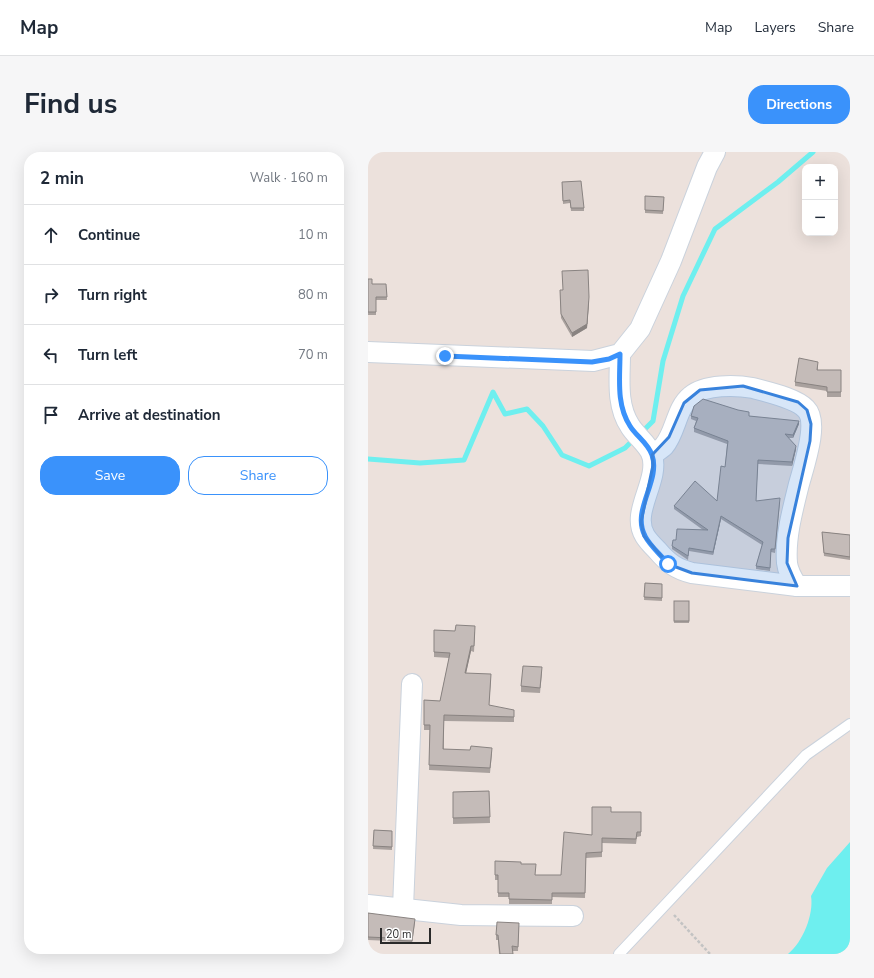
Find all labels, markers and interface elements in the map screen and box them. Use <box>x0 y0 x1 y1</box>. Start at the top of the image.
text: Map <box>20 15 58 41</box>
text: Map <box>705 18 732 37</box>
text: Layers <box>754 18 796 37</box>
text: Share <box>818 18 854 37</box>
text: Find us <box>24 85 118 123</box>
button: Directions <box>748 85 850 124</box>
map controls <box>802 164 838 236</box>
button: + <box>802 164 838 200</box>
text: 2 min <box>40 167 84 190</box>
text: Walk · 160 m <box>250 169 328 187</box>
button: − <box>802 200 838 236</box>
icon: ahead <box>40 224 62 246</box>
text: Continue <box>78 225 140 245</box>
text: 10 m <box>298 226 328 244</box>
icon: right <box>40 284 62 306</box>
text: Turn right <box>78 285 147 305</box>
text: 80 m <box>298 286 328 304</box>
icon: left <box>40 344 62 366</box>
text: Turn left <box>78 345 137 365</box>
text: 70 m <box>298 346 328 364</box>
route end <box>436 347 454 365</box>
icon: arrive <box>40 404 62 426</box>
text: Arrive at destination <box>78 405 221 425</box>
button: Save <box>40 456 180 495</box>
button: Share <box>188 456 328 495</box>
route start <box>659 555 677 573</box>
scale bar <box>380 926 431 945</box>
text: 20 m <box>386 927 411 942</box>

